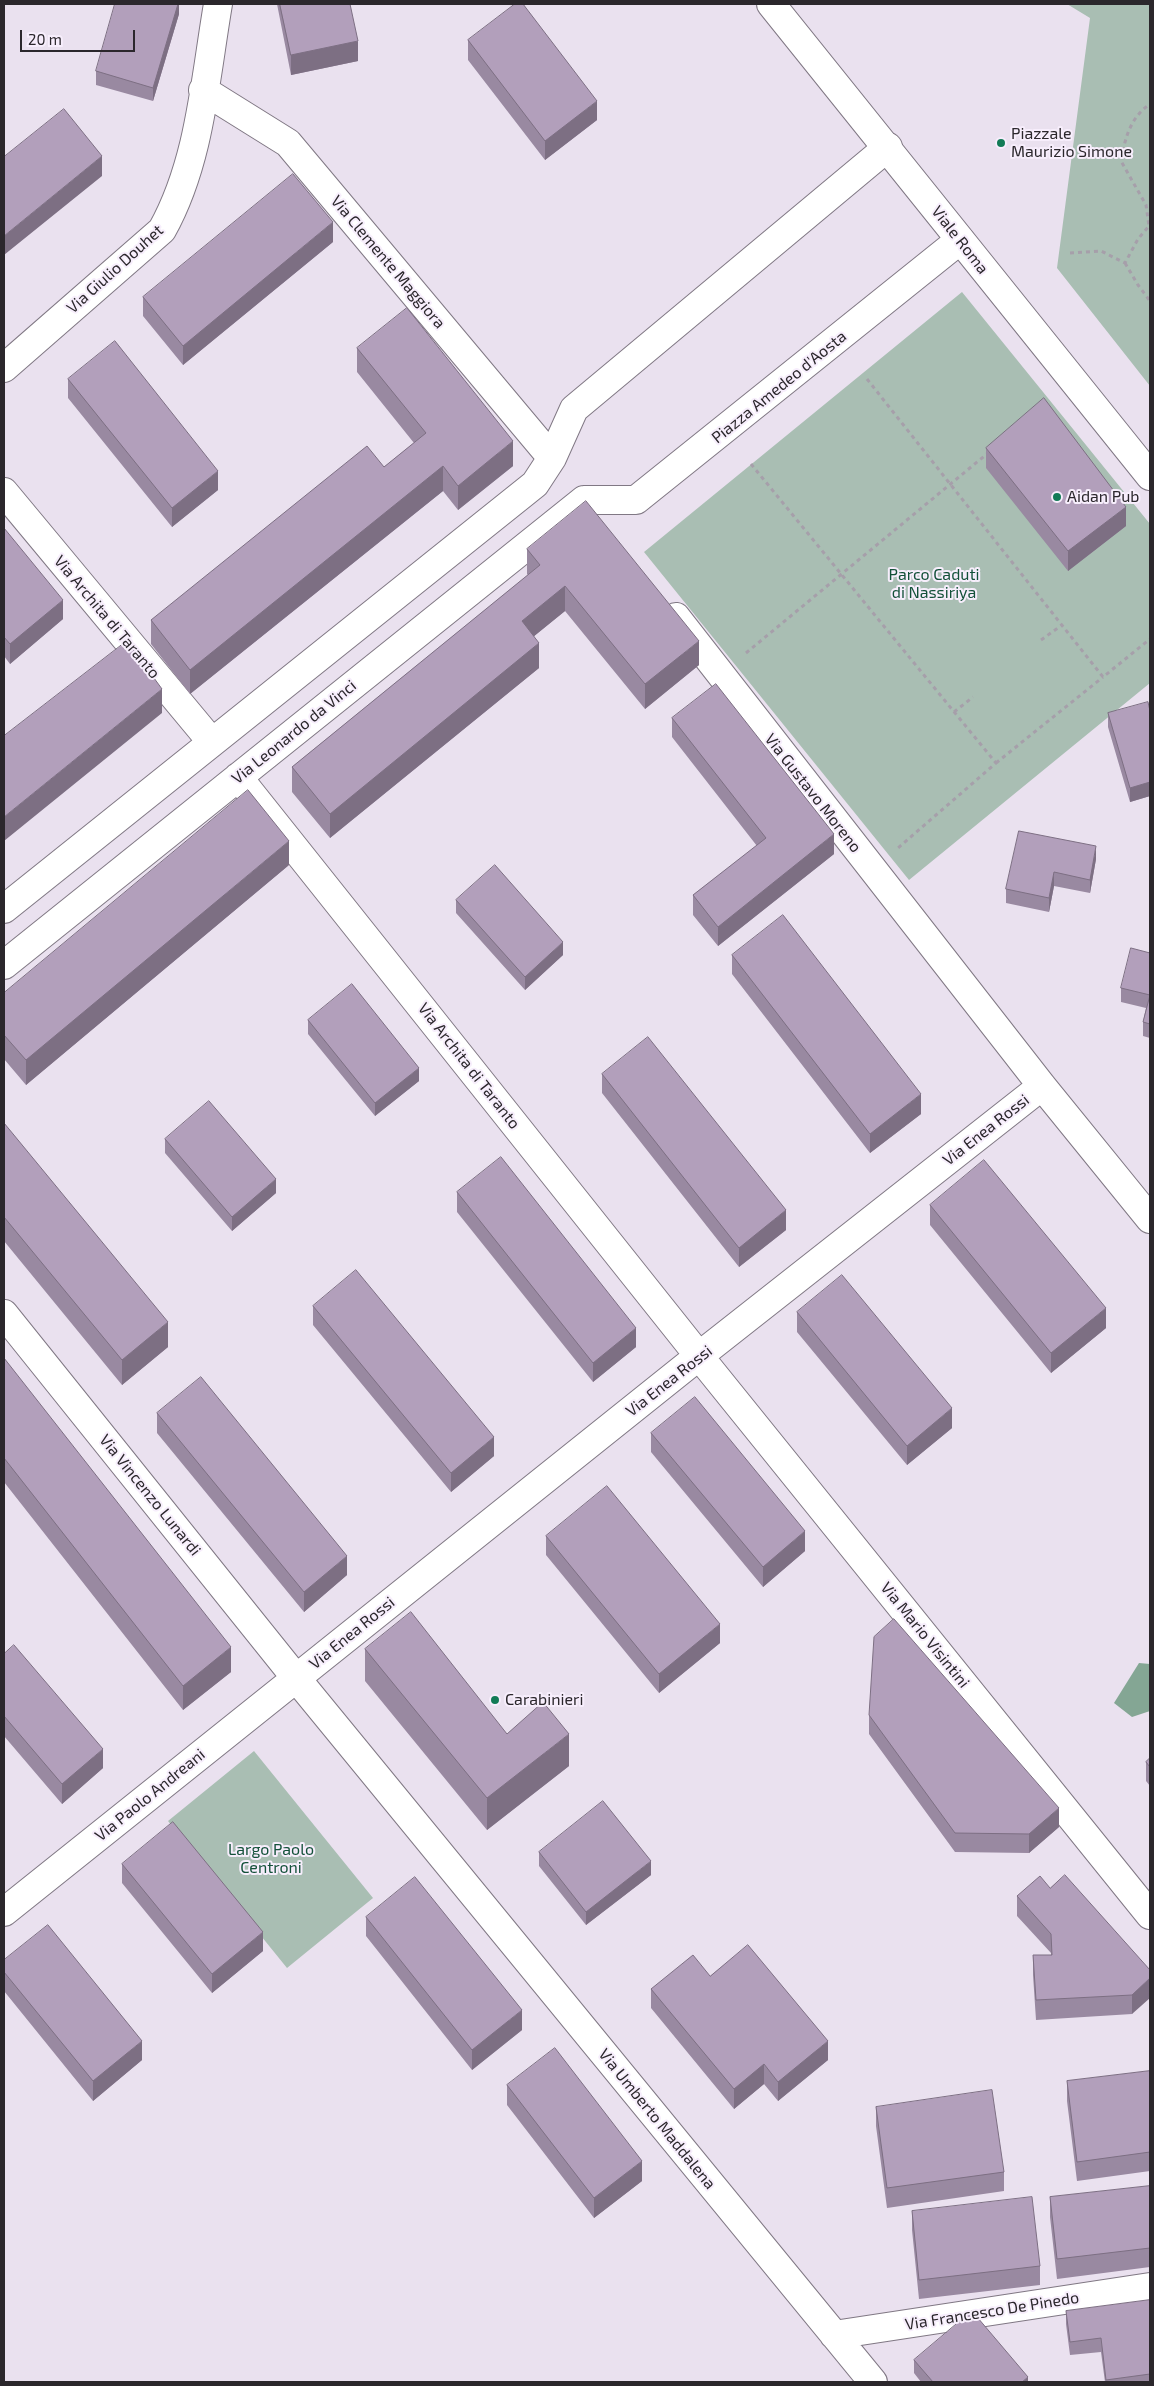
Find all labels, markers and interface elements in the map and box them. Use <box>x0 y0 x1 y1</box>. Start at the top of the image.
scale bar <box>22 20 138 52</box>
text: 20 m <box>28 30 62 48</box>
place label: Piazzale Maurizio Simone <box>1011 124 1132 162</box>
marker: Piazzale Maurizio Simone <box>995 137 1007 149</box>
street label: Via Clemente Maggiora <box>327 192 449 332</box>
street label: Viale Roma <box>927 202 993 278</box>
street label: Via Giulio Douhet <box>63 221 167 317</box>
street label: Piazza Amedeo d'Aosta <box>708 327 850 447</box>
place label: Aidan Pub <box>1067 487 1139 507</box>
marker: Aidan Pub <box>1051 491 1063 503</box>
street label: Via Archita di Taranto <box>50 552 164 682</box>
park label: Parco Caduti di Nassiriya <box>889 565 979 603</box>
street label: Via Leonardo da Vinci <box>228 676 360 788</box>
street label: Via Gustavo Moreno <box>761 730 865 856</box>
street label: Via Archita di Taranto <box>414 999 524 1133</box>
street label: Via Enea Rossi <box>939 1090 1033 1170</box>
street label: Via Enea Rossi <box>622 1341 716 1421</box>
street label: Via Vincenzo Lunardi <box>95 1431 205 1559</box>
street label: Via Mario Visintini <box>877 1578 973 1692</box>
street label: Via Enea Rossi <box>305 1593 399 1673</box>
place label: Carabinieri <box>505 1690 583 1710</box>
marker: Carabinieri <box>489 1694 501 1706</box>
street label: Via Paolo Andreani <box>91 1745 209 1845</box>
park label: Largo Paolo Centroni <box>228 1840 314 1878</box>
street label: Via Umberto Maddalena <box>594 2045 720 2193</box>
street label: Via Francesco De Pinedo <box>904 2288 1080 2334</box>

